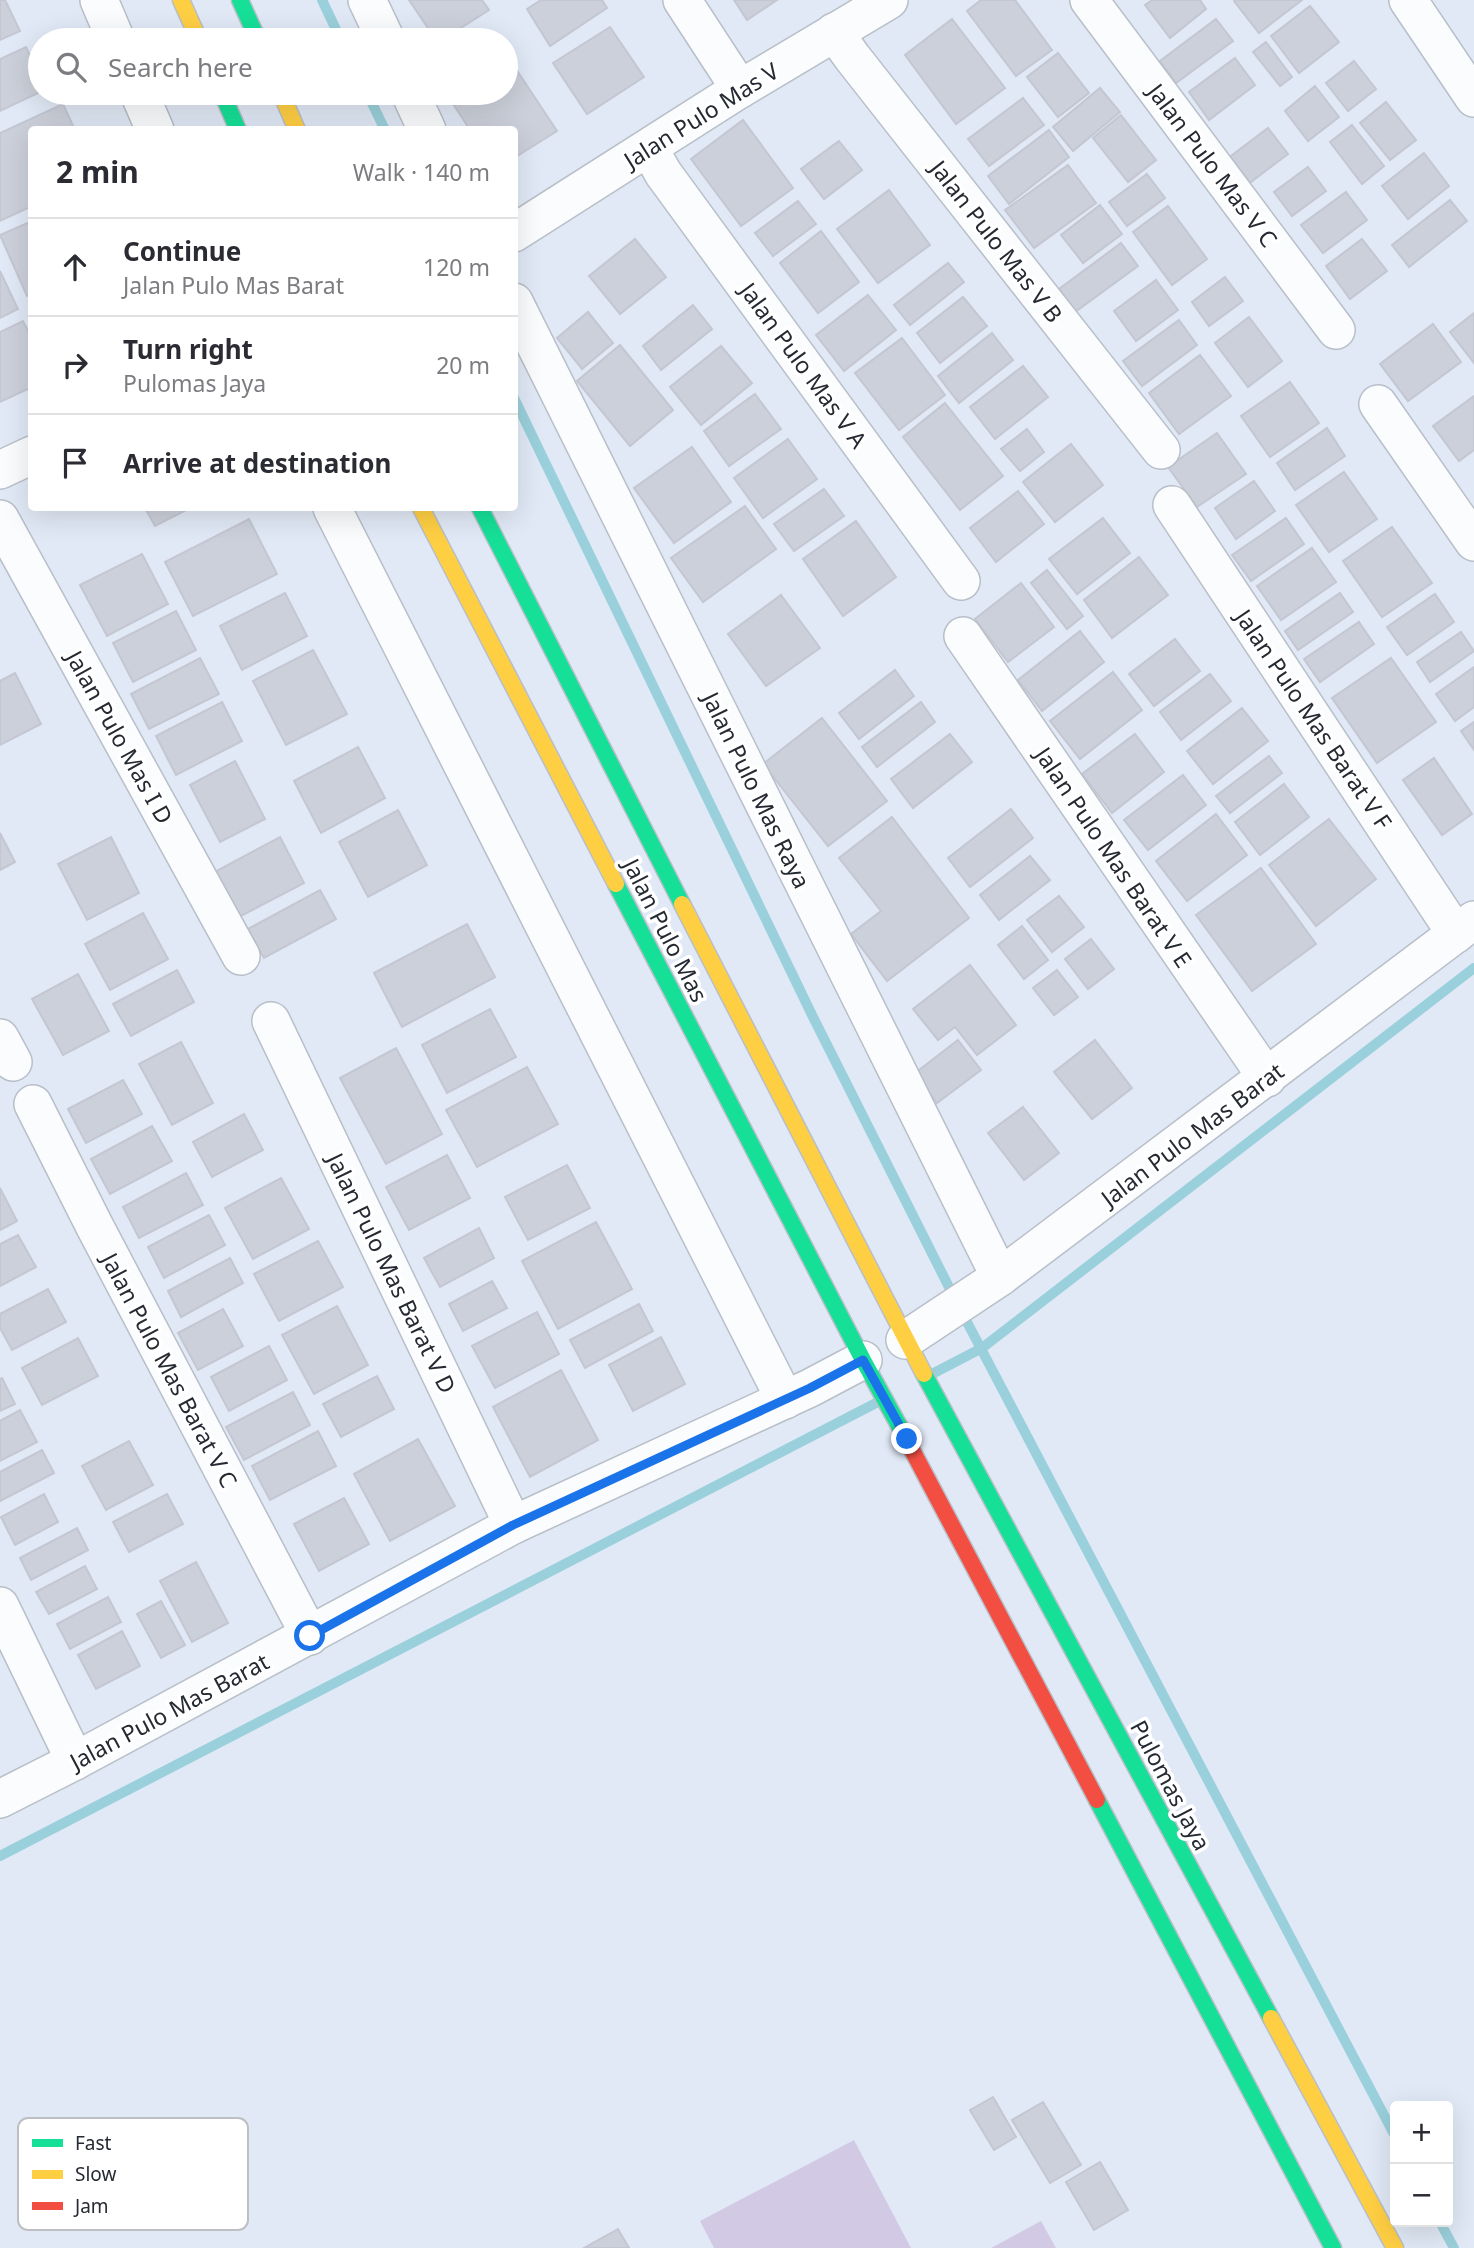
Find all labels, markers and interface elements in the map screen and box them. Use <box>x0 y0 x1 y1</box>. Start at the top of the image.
search box <box>28 28 518 105</box>
icon: search <box>52 48 90 86</box>
text: Search here <box>108 49 253 85</box>
street label: Jalan Pulo Mas V <box>616 54 785 176</box>
street label: Jalan Pulo Mas V C <box>1140 75 1285 253</box>
text: 2 min <box>56 151 139 192</box>
street label: Jalan Pulo Mas V B <box>922 152 1070 329</box>
text: Walk · 140 m <box>353 156 490 188</box>
text: Continue <box>123 233 241 269</box>
icon: ahead <box>56 248 94 286</box>
text: 120 m <box>423 251 490 283</box>
text: Jalan Pulo Mas Barat <box>123 269 344 301</box>
street label: Jalan Pulo Mas V A <box>732 274 875 454</box>
text: Turn right <box>123 331 253 367</box>
icon: right <box>56 346 94 384</box>
text: 20 m <box>436 349 490 381</box>
text: Pulomas Jaya <box>123 367 266 399</box>
icon: arrive <box>56 444 94 482</box>
text: Arrive at destination <box>123 445 392 481</box>
street label: Jalan Pulo Mas Barat V F <box>1227 601 1400 835</box>
street label: Jalan Pulo Mas I D <box>58 643 181 829</box>
street label: Jalan Pulo Mas Raya <box>695 685 818 894</box>
street label: Jalan Pulo Mas Barat V E <box>1027 739 1200 974</box>
street label: Jalan Pulo Mas <box>615 851 716 1007</box>
street label: Jalan Pulo Mas Barat <box>1093 1055 1290 1214</box>
street label: Jalan Pulo Mas Barat V D <box>319 1146 464 1398</box>
street label: Jalan Pulo Mas Barat V C <box>94 1245 245 1493</box>
route end <box>891 1423 922 1454</box>
route start <box>294 1620 325 1651</box>
street label: Jalan Pulo Mas Barat <box>62 1645 274 1778</box>
street label: Pulomas Jaya <box>1123 1714 1219 1856</box>
map controls <box>1390 2101 1453 2227</box>
button: + <box>1390 2101 1453 2164</box>
legend <box>18 2118 248 2230</box>
text: Fast <box>75 2130 112 2156</box>
text: Slow <box>75 2161 116 2187</box>
button: − <box>1390 2164 1453 2227</box>
text: Jam <box>73 2193 109 2219</box>

